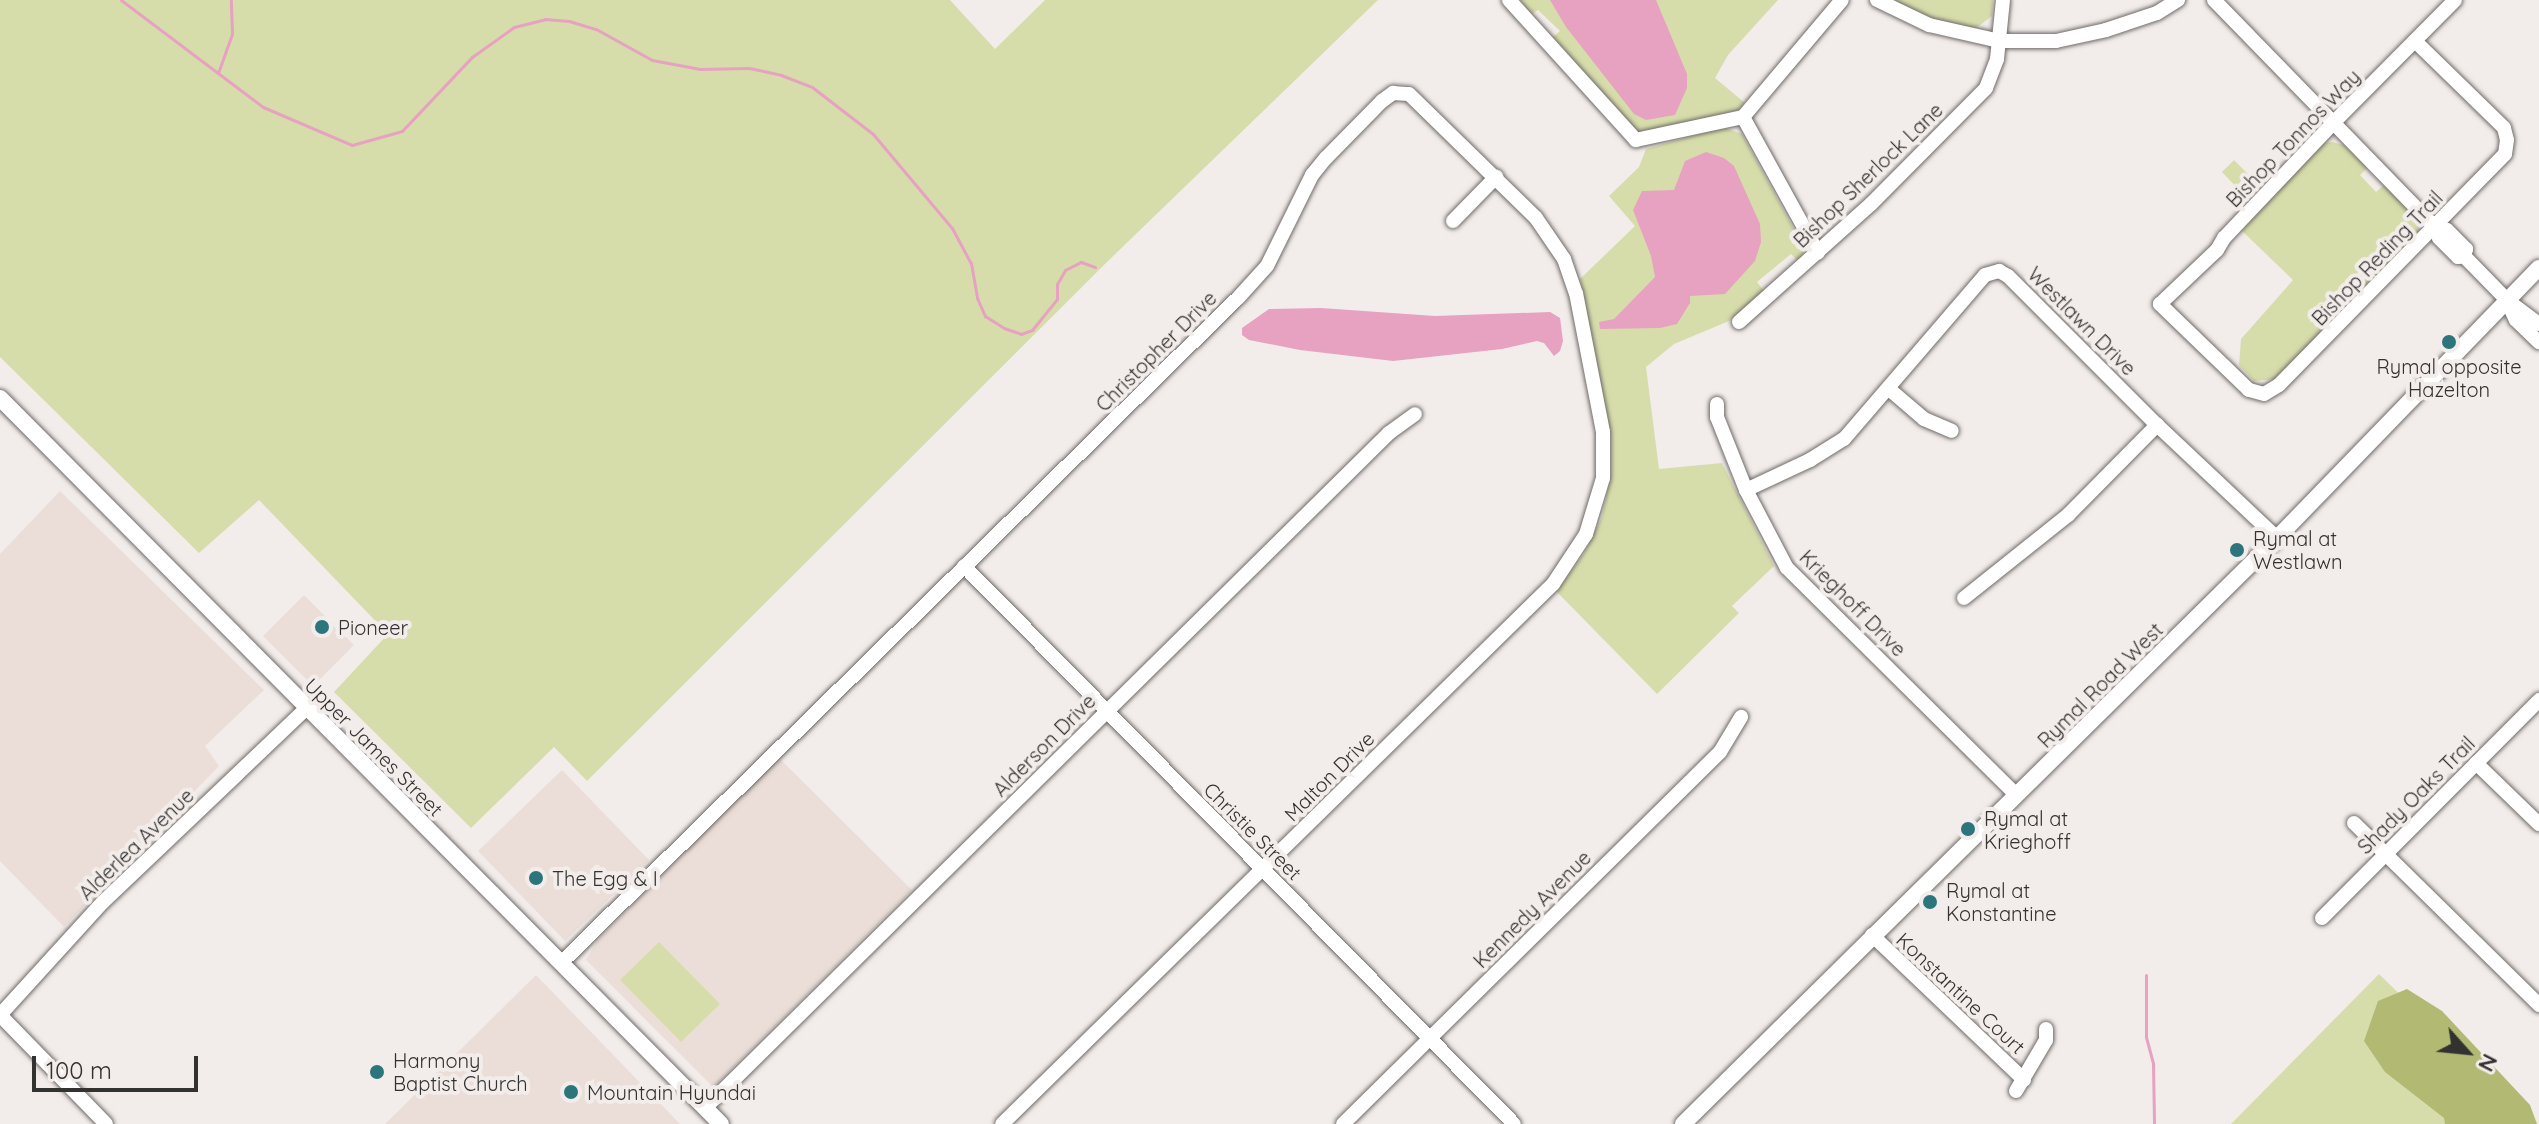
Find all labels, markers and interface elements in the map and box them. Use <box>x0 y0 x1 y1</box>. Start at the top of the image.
street label: Bishop Tonnos Way <box>2221 64 2365 212</box>
street label: Bishop Sherlock Lane <box>1788 98 1948 252</box>
street label: Bishop Reding Trail <box>2307 186 2447 330</box>
street label: Westlawn Drive <box>2023 262 2141 380</box>
street label: Christopher Drive <box>1091 286 1221 416</box>
marker: Rymal opposite Hazelton <box>2440 333 2458 351</box>
place label: Rymal opposite Hazelton <box>2376 354 2522 401</box>
place label: Rymal at Westlawn <box>2253 526 2343 573</box>
marker: Rymal at Westlawn <box>2228 541 2246 559</box>
street label: Krieghoff Drive <box>1795 545 1911 661</box>
place label: Pioneer <box>338 615 408 639</box>
marker: Pioneer <box>313 618 331 636</box>
street label: Rymal Road West <box>2033 618 2167 752</box>
street label: Upper James Street <box>300 673 448 821</box>
street label: Alderson Drive <box>988 689 1100 801</box>
street label: Malton Drive <box>1279 726 1379 826</box>
street label: Shady Oaks Trail <box>2352 731 2480 859</box>
street label: Christie Street <box>1199 777 1307 885</box>
street label: Alderlea Avenue <box>74 783 198 905</box>
place label: Rymal at Krieghoff <box>1984 806 2071 853</box>
marker: Rymal at Krieghoff <box>1959 820 1977 838</box>
street label: Kennedy Avenue <box>1468 845 1596 973</box>
place label: The Egg & I <box>552 866 658 890</box>
marker: The Egg & I <box>527 869 545 887</box>
place label: Rymal at Konstantine <box>1946 878 2056 925</box>
marker: Rymal at Konstantine <box>1921 893 1939 911</box>
street label: Konstantine Court <box>1892 927 2030 1059</box>
north arrow <box>2427 1012 2507 1092</box>
scale bar <box>36 1040 202 1090</box>
place label: Harmony Baptist Church <box>393 1048 528 1095</box>
text: N <box>2472 1049 2505 1076</box>
text: 100 m <box>46 1055 112 1085</box>
marker: Harmony Baptist Church <box>368 1063 386 1081</box>
place label: Mountain Hyundai <box>587 1080 756 1104</box>
marker: Mountain Hyundai <box>562 1083 580 1101</box>

